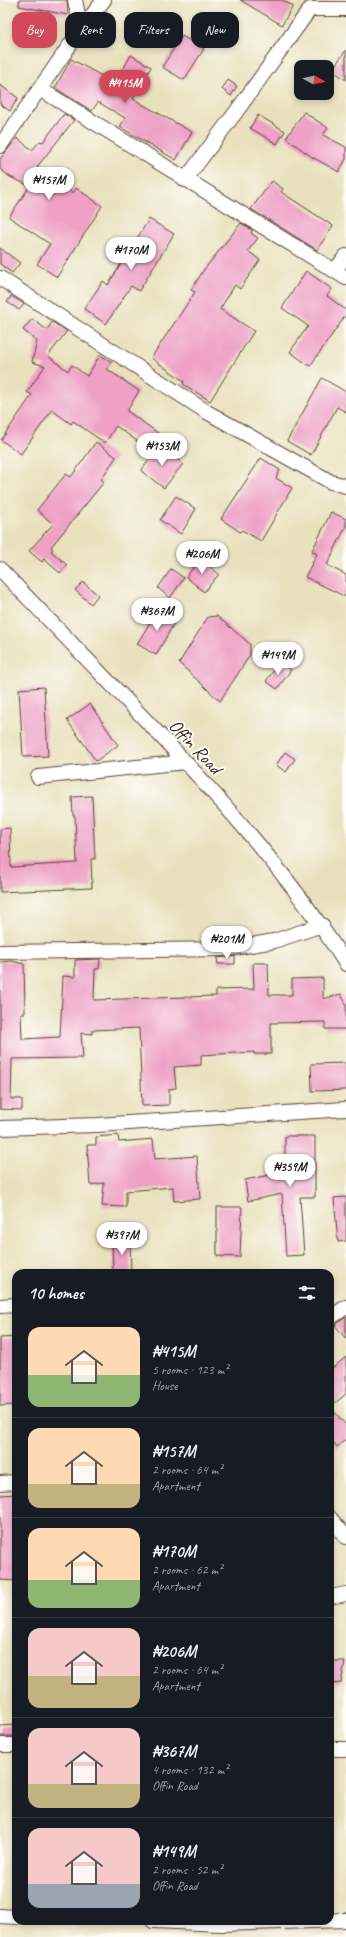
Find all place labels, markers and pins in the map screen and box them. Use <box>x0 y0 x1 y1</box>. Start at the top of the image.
pin: ₦415M <box>97 70 153 104</box>
pin: ₦157M <box>21 167 77 201</box>
pin: ₦170M <box>103 237 159 271</box>
pin: ₦153M <box>134 433 190 467</box>
pin: ₦206M <box>174 541 230 575</box>
pin: ₦367M <box>129 598 185 632</box>
pin: ₦149M <box>250 642 306 676</box>
pin: ₦201M <box>199 926 255 960</box>
pin: ₦359M <box>262 1154 318 1188</box>
pin: ₦397M <box>94 1222 150 1256</box>

